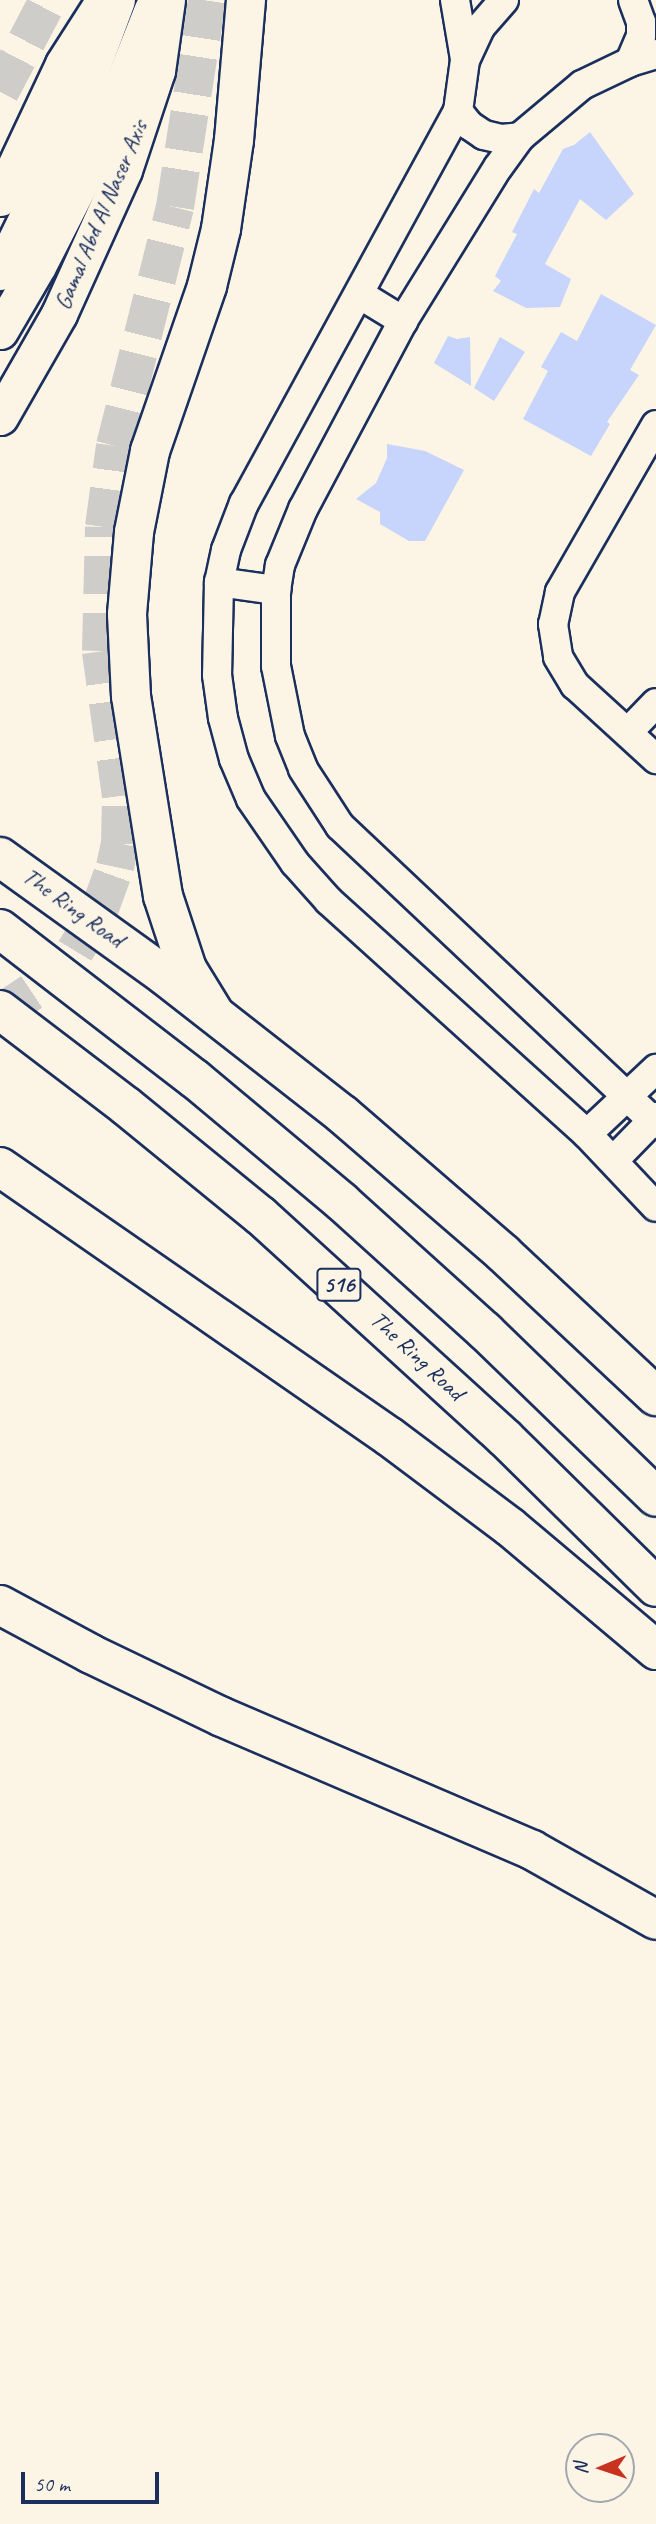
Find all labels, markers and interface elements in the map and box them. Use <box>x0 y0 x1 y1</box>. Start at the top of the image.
street label: Gamal Abd Al Naser Axis <box>48 116 154 314</box>
street label: The Ring Road <box>16 861 130 955</box>
road number: 516 <box>316 1266 362 1304</box>
street label: The Ring Road <box>364 1305 470 1407</box>
north arrow <box>565 2433 635 2503</box>
scale bar <box>24 2458 163 2502</box>
text: N <box>569 2462 593 2475</box>
text: 50 m <box>34 2471 70 2497</box>

